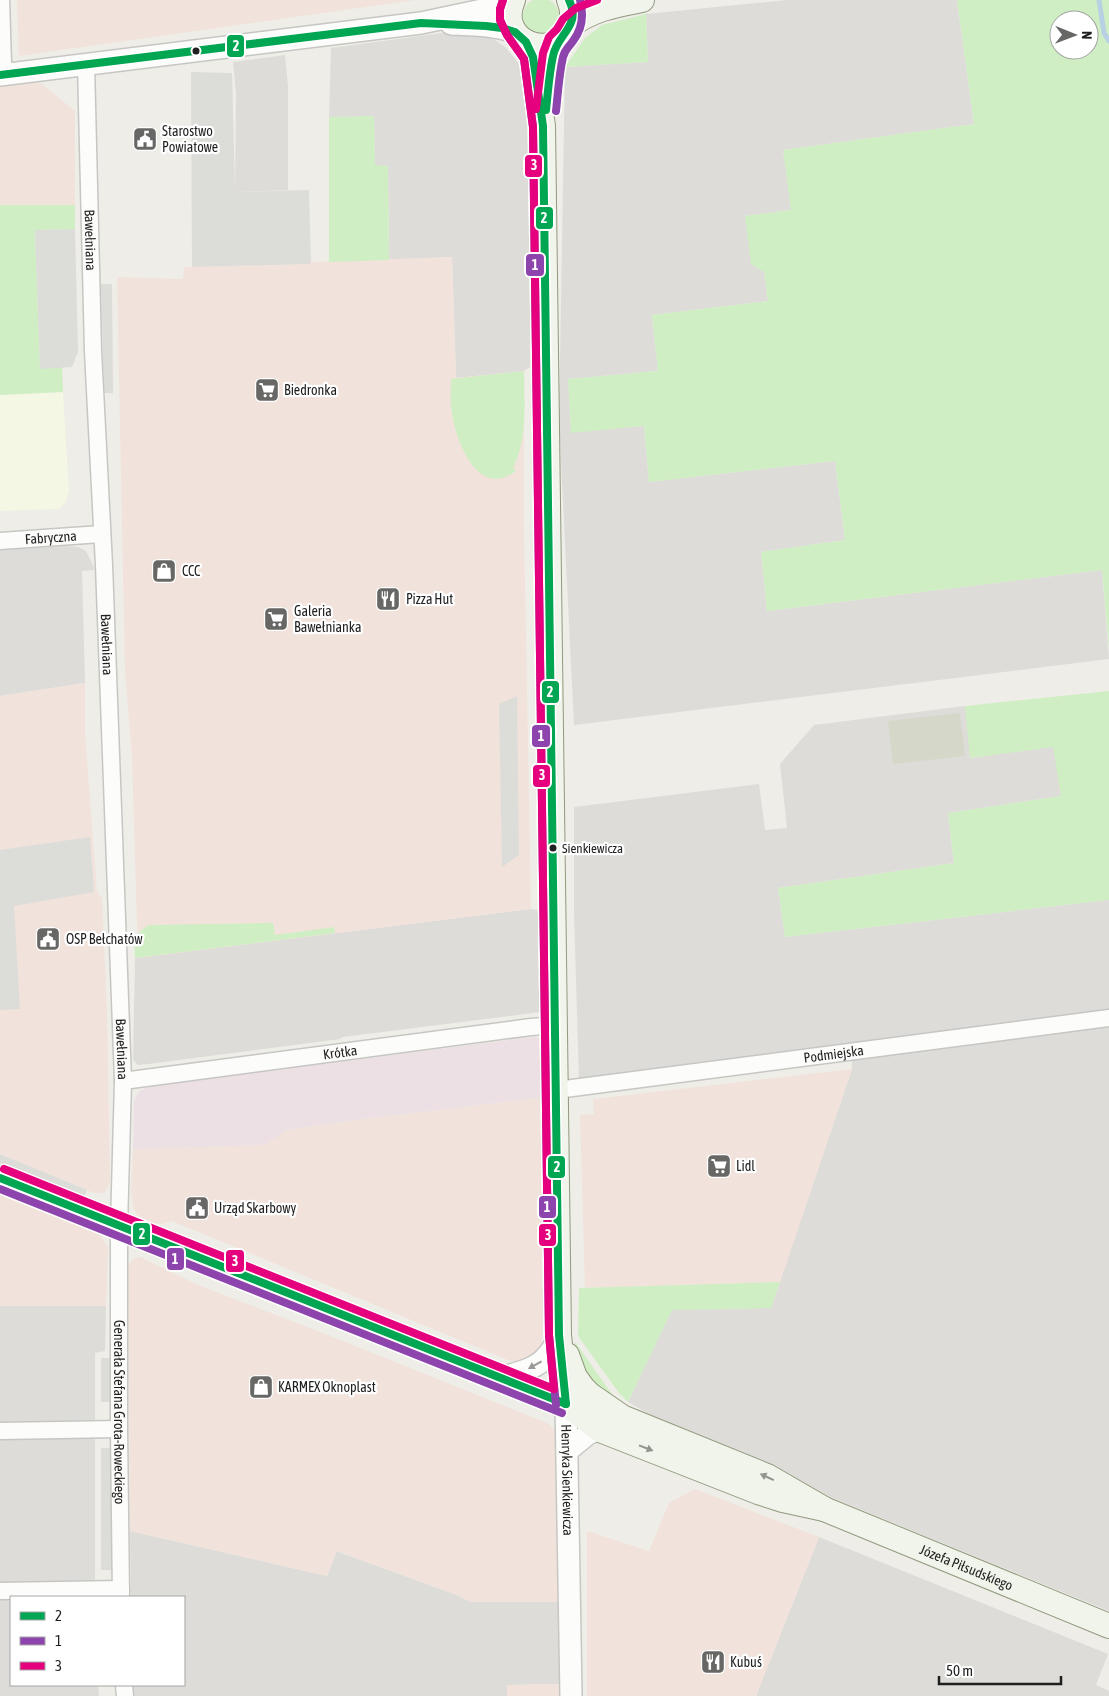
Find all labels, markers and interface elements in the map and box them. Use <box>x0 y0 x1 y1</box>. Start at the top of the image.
north arrow <box>1049 10 1099 60</box>
text: N <box>1079 31 1095 39</box>
line badge: 2 <box>226 34 245 58</box>
text: 2 <box>233 38 240 54</box>
unlabelled marker <box>191 46 201 56</box>
place label: Starostwo Powiatowe <box>162 123 218 155</box>
public building icon: Starostwo Powiatowe <box>132 126 158 152</box>
line badge: 3 <box>524 154 543 178</box>
text: 3 <box>531 157 537 173</box>
line badge: 2 <box>535 206 554 230</box>
street label: Bawełniana <box>82 209 99 271</box>
text: 2 <box>541 210 548 226</box>
line badge: 1 <box>525 253 545 277</box>
text: 1 <box>532 257 539 273</box>
supermarket icon: Biedronka <box>254 377 280 403</box>
place label: Biedronka <box>284 382 337 398</box>
street label: Fabryczna <box>24 528 77 547</box>
shop icon: CCC <box>151 558 177 584</box>
place label: CCC <box>182 563 201 579</box>
restaurant icon: Pizza Hut <box>375 586 401 612</box>
place label: Pizza Hut <box>406 591 453 607</box>
place label: Galeria Bawełnianka <box>294 603 361 635</box>
supermarket icon: Galeria Bawełnianka <box>263 606 289 632</box>
street label: Bawełniana <box>98 614 116 676</box>
line badge: 2 <box>541 680 560 704</box>
text: 2 <box>547 684 554 700</box>
line badge: 1 <box>531 724 551 748</box>
text: 1 <box>538 728 545 744</box>
line badge: 3 <box>532 764 551 788</box>
text: 3 <box>539 767 545 783</box>
place label: Sienkiewicza <box>562 841 623 856</box>
marker: Sienkiewicza <box>548 843 558 853</box>
public building icon: OSP Bełchatów <box>35 926 61 952</box>
place label: OSP Bełchatów <box>66 931 143 947</box>
street label: Bawełniana <box>113 1018 131 1080</box>
street label: Krótka <box>322 1042 358 1062</box>
street label: Podmiejska <box>803 1042 865 1066</box>
supermarket icon: Lidl <box>706 1153 732 1179</box>
line badge: 2 <box>547 1155 566 1179</box>
place label: Lidl <box>736 1158 755 1174</box>
text: 2 <box>554 1159 561 1175</box>
public building icon: Urząd Skarbowy <box>184 1195 210 1221</box>
line badge: 1 <box>538 1195 557 1219</box>
text: 1 <box>544 1199 551 1215</box>
place label: Urząd Skarbowy <box>214 1200 297 1216</box>
line badge: 2 <box>132 1222 151 1246</box>
line badge: 3 <box>538 1223 557 1247</box>
text: 2 <box>139 1226 146 1242</box>
text: 3 <box>545 1227 551 1243</box>
line badge: 1 <box>166 1247 185 1271</box>
line badge: 3 <box>225 1249 245 1273</box>
text: 1 <box>172 1251 179 1267</box>
text: 3 <box>232 1253 238 1269</box>
street label: Generała Stefana Grota-Roweckiego <box>111 1320 128 1504</box>
one-way arrow <box>528 1361 543 1369</box>
shop icon: KARMEX Oknoplast <box>248 1374 274 1400</box>
place label: KARMEX Oknoplast <box>278 1379 376 1395</box>
street label: Henryka Sienkiewicza <box>558 1424 576 1536</box>
one-way arrow <box>638 1445 653 1452</box>
one-way arrow <box>760 1472 774 1480</box>
street label: Józefa Piłsudskiego <box>917 1541 1015 1594</box>
legend <box>10 1596 185 1686</box>
text: 2 <box>55 1607 62 1624</box>
text: 1 <box>55 1632 62 1649</box>
restaurant icon: Kubuś <box>700 1649 726 1675</box>
place label: Kubuś <box>730 1654 762 1670</box>
scale bar <box>939 1654 1062 1686</box>
text: 3 <box>55 1657 62 1674</box>
text: 50 m <box>946 1662 973 1679</box>

